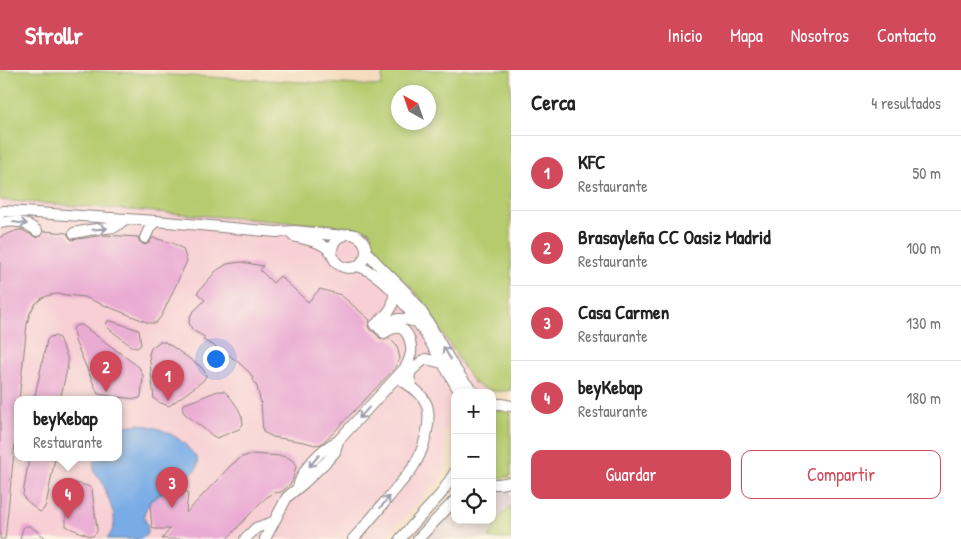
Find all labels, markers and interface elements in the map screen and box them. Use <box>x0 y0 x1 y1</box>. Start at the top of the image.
text: Strollr <box>25 19 83 51</box>
text: Inicio <box>668 23 702 48</box>
text: Mapa <box>730 23 763 48</box>
text: Nosotros <box>791 23 849 48</box>
text: Contacto <box>877 23 936 48</box>
north arrow <box>391 85 436 130</box>
text: Cerca <box>531 88 575 117</box>
text: 4 resultados <box>871 92 941 114</box>
text: KFC <box>578 149 605 175</box>
text: 1 <box>544 162 550 184</box>
text: 50 m <box>913 162 941 184</box>
text: Restaurante <box>578 175 648 197</box>
one-way arrow <box>11 218 27 228</box>
one-way arrow <box>92 224 108 234</box>
text: Brasayleña CC Oasiz Madrid <box>578 224 771 250</box>
text: 2 <box>543 237 551 259</box>
text: 100 m <box>906 237 941 259</box>
text: Restaurante <box>578 250 648 272</box>
text: Casa Carmen <box>578 299 669 325</box>
text: 3 <box>543 312 551 334</box>
text: 130 m <box>906 312 941 334</box>
text: Restaurante <box>578 325 648 347</box>
your location <box>203 346 229 372</box>
one-way arrow <box>441 347 451 361</box>
pin: 2 <box>90 351 122 392</box>
pin: 1 <box>152 360 184 401</box>
text: beyKebap <box>578 374 642 400</box>
text: 4 <box>544 387 550 409</box>
text: 180 m <box>907 387 941 409</box>
map controls <box>451 389 496 524</box>
button: + <box>451 389 496 434</box>
popup <box>14 396 122 461</box>
text: Restaurante <box>578 400 648 422</box>
text: beyKebap <box>33 405 98 431</box>
one-way arrow <box>358 406 370 419</box>
text: Restaurante <box>33 431 103 453</box>
button: − <box>451 434 496 479</box>
button: Guardar <box>531 450 731 499</box>
button: Compartir <box>741 450 941 499</box>
one-way arrow <box>308 454 319 467</box>
pin: 3 <box>156 467 188 508</box>
pin: 4 <box>52 478 84 519</box>
button: locate <box>451 479 496 524</box>
one-way arrow <box>379 496 390 509</box>

